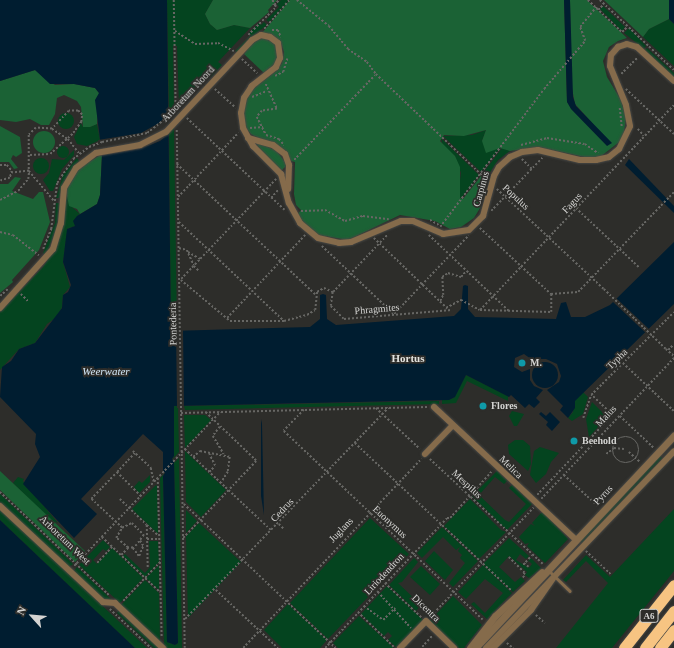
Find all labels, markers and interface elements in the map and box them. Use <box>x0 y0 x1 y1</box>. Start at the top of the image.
street label: Arboretum Noord <box>159 64 217 124</box>
street label: Carpinus <box>470 170 492 208</box>
street label: Populus <box>500 182 532 212</box>
street label: Fagus <box>559 190 585 216</box>
street label: Phragmites <box>354 301 400 317</box>
street label: Pontederia <box>167 303 179 345</box>
street label: Typha <box>604 346 630 372</box>
district label: Hortus <box>392 351 424 365</box>
place label: M. <box>530 357 542 369</box>
marker: M. <box>517 358 527 368</box>
water label: Weerwater <box>82 364 130 378</box>
place label: Flores <box>491 400 517 412</box>
marker: Flores <box>478 401 488 411</box>
street label: Malus <box>593 403 619 429</box>
place label: Beehold <box>582 435 616 447</box>
marker: Beehold <box>569 436 579 446</box>
street label: Melica <box>497 453 525 481</box>
street label: Mespilus <box>449 467 485 501</box>
street label: Pyrus <box>591 483 615 507</box>
street label: Cedrus <box>268 496 296 524</box>
street label: Euonymus <box>370 503 410 541</box>
street label: Arboretum West <box>37 513 93 567</box>
street label: Juglans <box>326 515 356 545</box>
street label: Liriodendron <box>362 551 406 597</box>
street label: Dicentra <box>409 592 443 624</box>
north arrow <box>12 596 52 636</box>
text: N <box>14 604 28 617</box>
road number: A6 <box>639 609 659 623</box>

